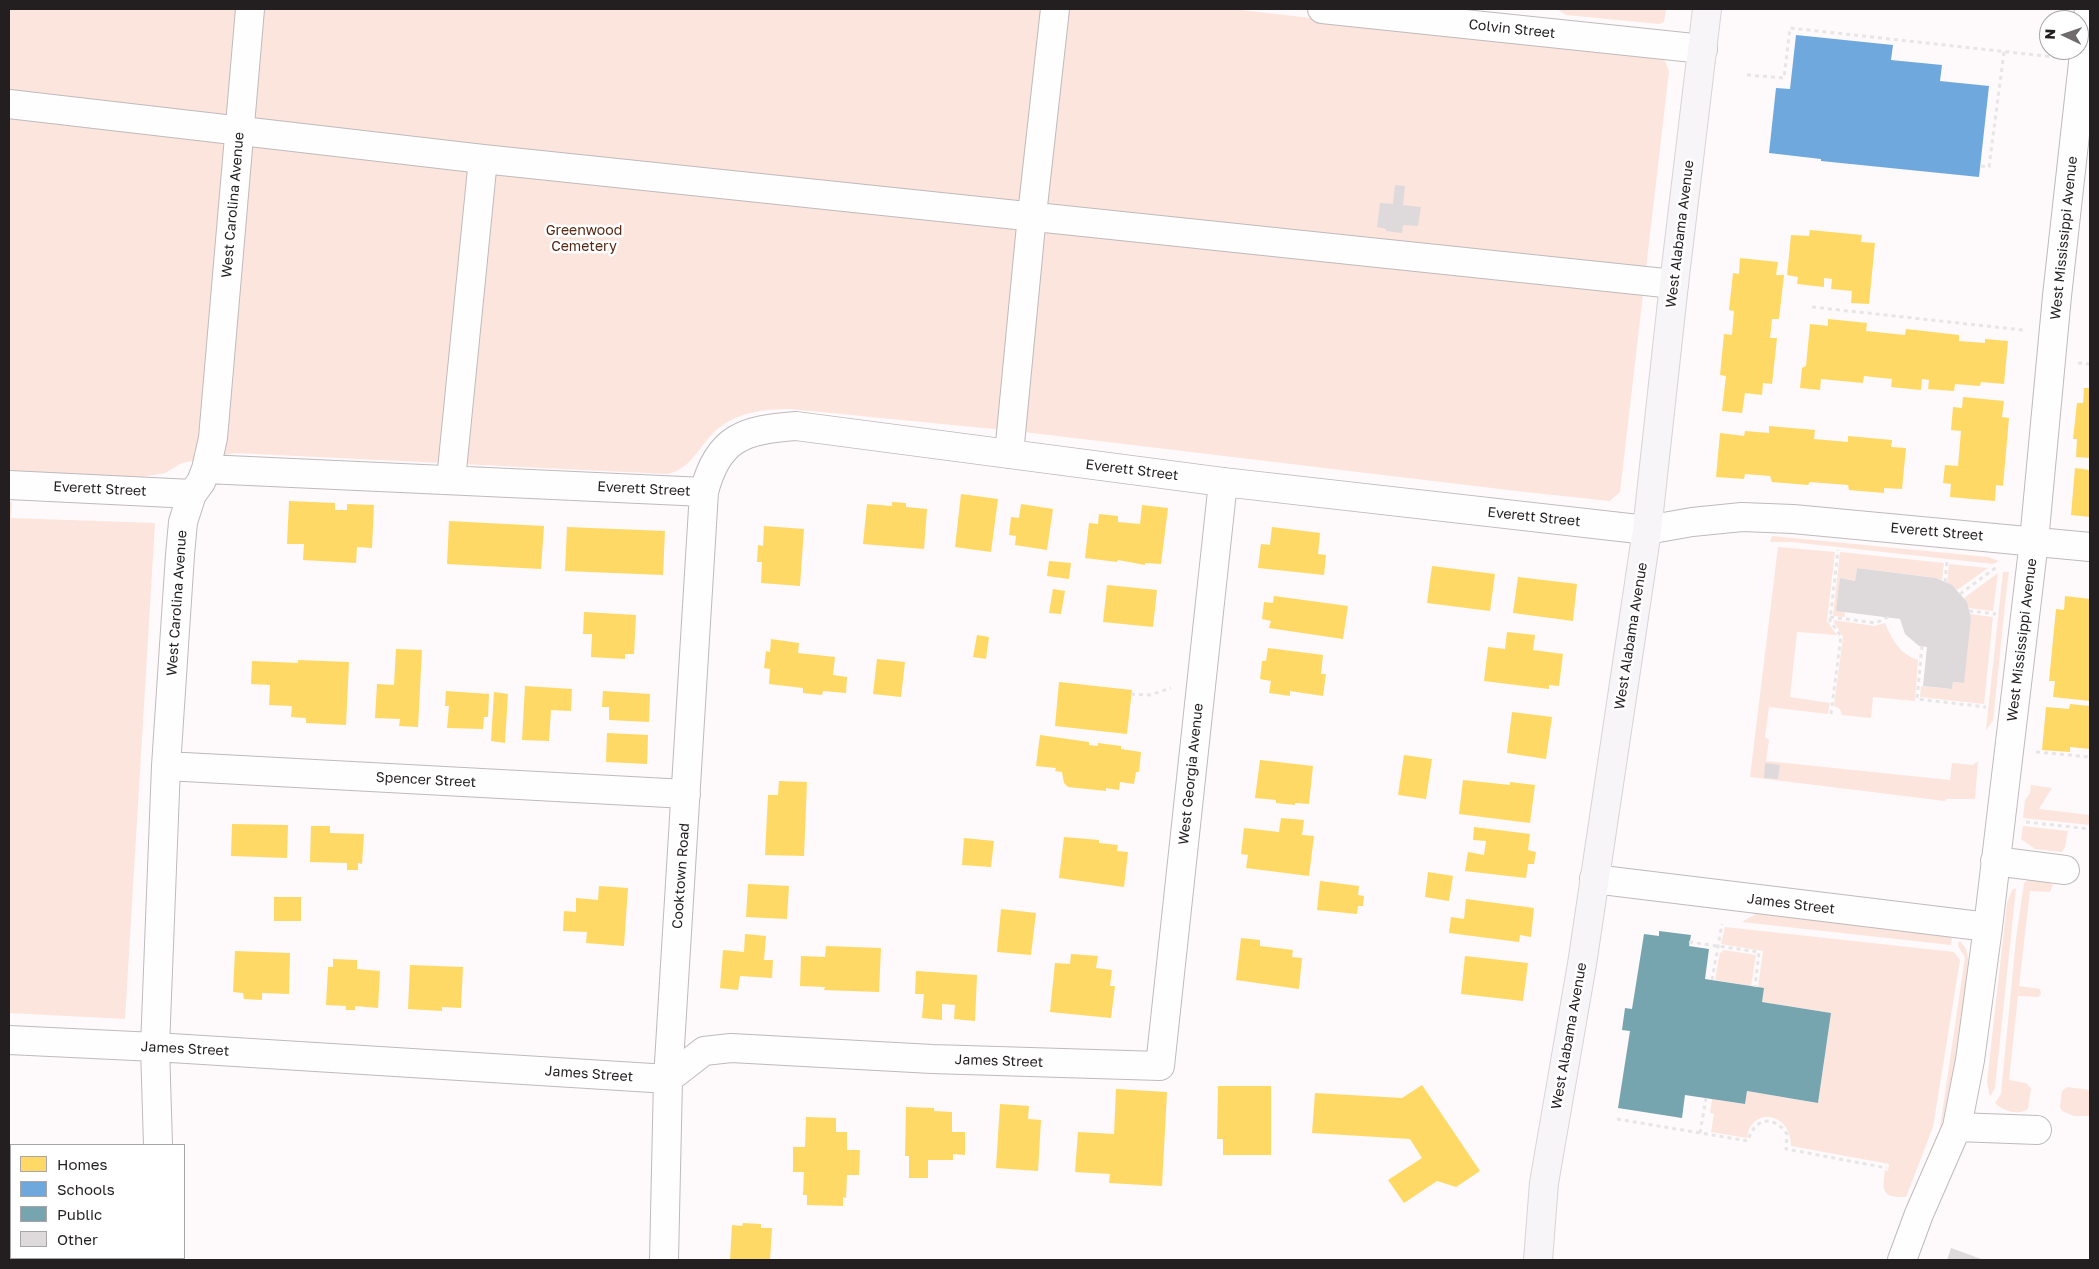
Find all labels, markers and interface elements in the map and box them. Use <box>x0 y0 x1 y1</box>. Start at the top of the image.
north arrow <box>2039 10 2089 60</box>
street label: Colvin Street <box>1468 16 1556 42</box>
text: N <box>2041 28 2058 40</box>
street label: West Carolina Avenue <box>218 131 248 279</box>
street label: West Mississippi Avenue <box>2047 155 2081 321</box>
street label: West Alabama Avenue <box>1663 159 1697 309</box>
park label: Greenwood Cemetery <box>546 223 622 256</box>
street label: Everett Street <box>1085 456 1179 484</box>
street label: Everett Street <box>53 478 147 500</box>
street label: Everett Street <box>597 478 691 500</box>
street label: Everett Street <box>1487 504 1581 530</box>
street label: Everett Street <box>1890 520 1984 544</box>
street label: West Carolina Avenue <box>164 529 190 677</box>
street label: West Mississippi Avenue <box>2004 557 2040 723</box>
street label: West Alabama Avenue <box>1611 561 1651 711</box>
street label: West Georgia Avenue <box>1175 702 1207 846</box>
street label: Spencer Street <box>375 769 477 791</box>
street label: Cooktown Road <box>669 822 693 930</box>
street label: James Street <box>1746 890 1836 918</box>
street label: West Alabama Avenue <box>1548 961 1590 1111</box>
street label: James Street <box>140 1038 230 1060</box>
street label: James Street <box>954 1051 1044 1071</box>
street label: James Street <box>544 1063 634 1085</box>
legend <box>10 1144 185 1259</box>
text: Homes <box>57 1155 107 1173</box>
text: Schools <box>57 1180 115 1198</box>
text: Public <box>57 1205 102 1223</box>
text: Other <box>57 1230 98 1248</box>

